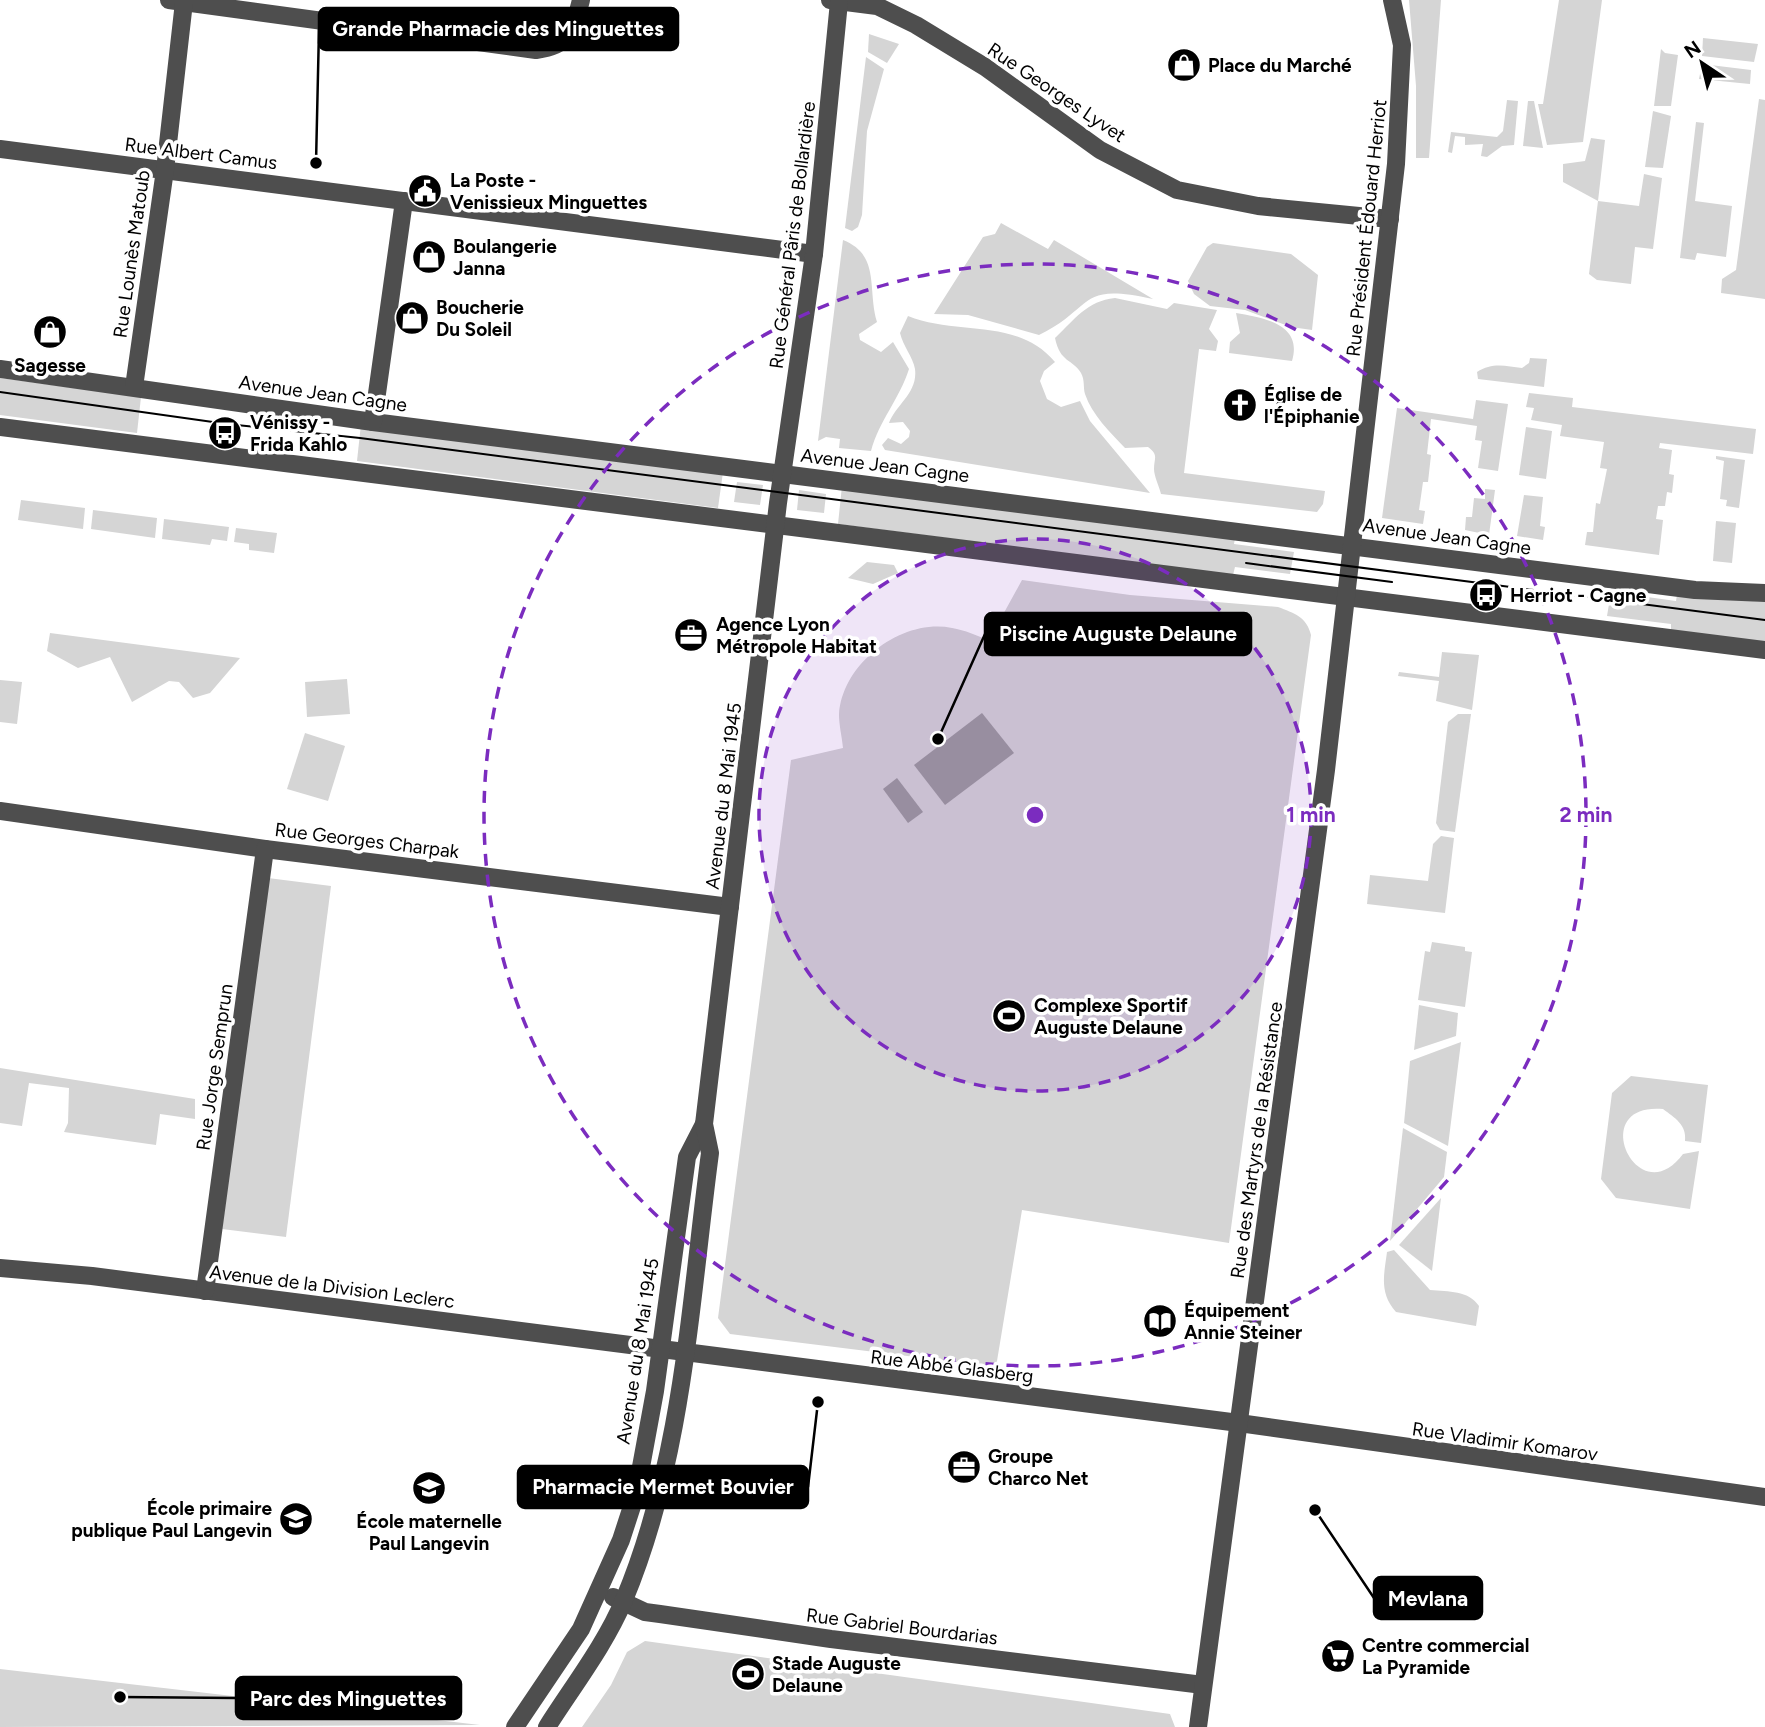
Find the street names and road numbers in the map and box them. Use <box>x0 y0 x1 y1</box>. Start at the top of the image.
street label: Rue Georges Lyvet <box>983 38 1130 147</box>
street label: Rue Président Édouard Herriot <box>1342 98 1391 358</box>
street label: Rue Général Pâris de Bollardière <box>765 100 820 370</box>
street label: Rue Albert Camus <box>123 133 279 174</box>
street label: Rue Lounès Matoub <box>108 169 155 339</box>
street label: Avenue Jean Cagne <box>237 370 409 417</box>
street label: Avenue Jean Cagne <box>799 444 971 487</box>
street label: Avenue Jean Cagne <box>1361 513 1533 560</box>
street label: Avenue du 8 Mai 1945 <box>701 701 746 891</box>
street label: Rue Georges Charpak <box>274 818 461 863</box>
street label: Rue Jorge Semprun <box>191 982 238 1152</box>
street label: Rue des Martyrs de la Résistance <box>1226 1000 1287 1280</box>
street label: Avenue du 8 Mai 1945 <box>611 1256 664 1446</box>
street label: Avenue de la Division Leclerc <box>208 1260 456 1313</box>
street label: Rue Abbé Glasberg <box>869 1345 1035 1388</box>
street label: Rue Vladimir Komarov <box>1411 1417 1599 1466</box>
street label: Rue Gabriel Bourdarias <box>805 1603 999 1650</box>

